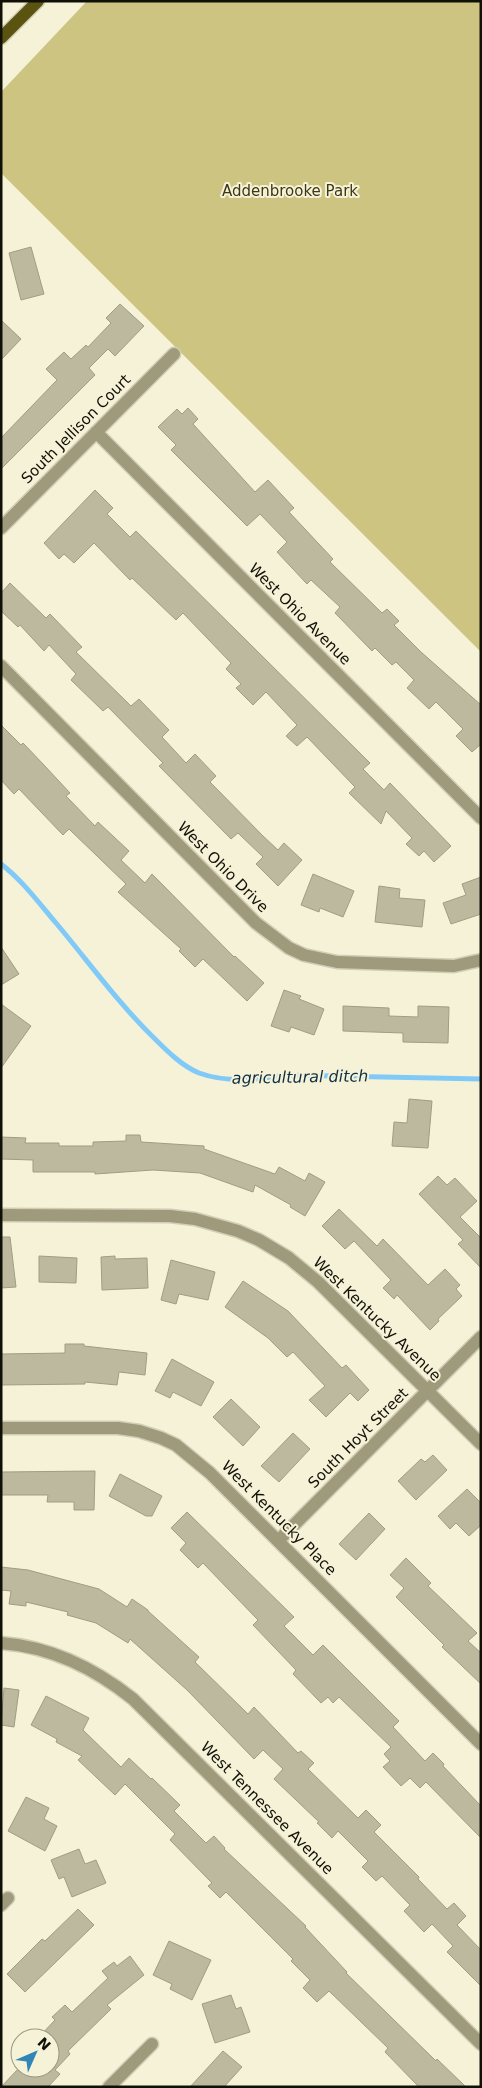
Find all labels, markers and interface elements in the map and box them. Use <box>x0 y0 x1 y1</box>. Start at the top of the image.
park label: Addenbrooke Park <box>222 182 358 200</box>
street label: South Jellison Court <box>18 371 134 487</box>
street label: West Ohio Avenue <box>245 559 355 669</box>
street label: West Ohio Drive <box>174 818 272 916</box>
water label: agricultural ditch <box>232 1066 368 1088</box>
street label: West Kentucky Avenue <box>309 1253 445 1385</box>
street label: South Hoyt Street <box>304 1384 412 1492</box>
street label: West Kentucky Place <box>218 1457 340 1579</box>
street label: West Tennessee Avenue <box>197 1738 337 1878</box>
north arrow <box>10 2028 60 2078</box>
text: N <box>34 2034 54 2054</box>

